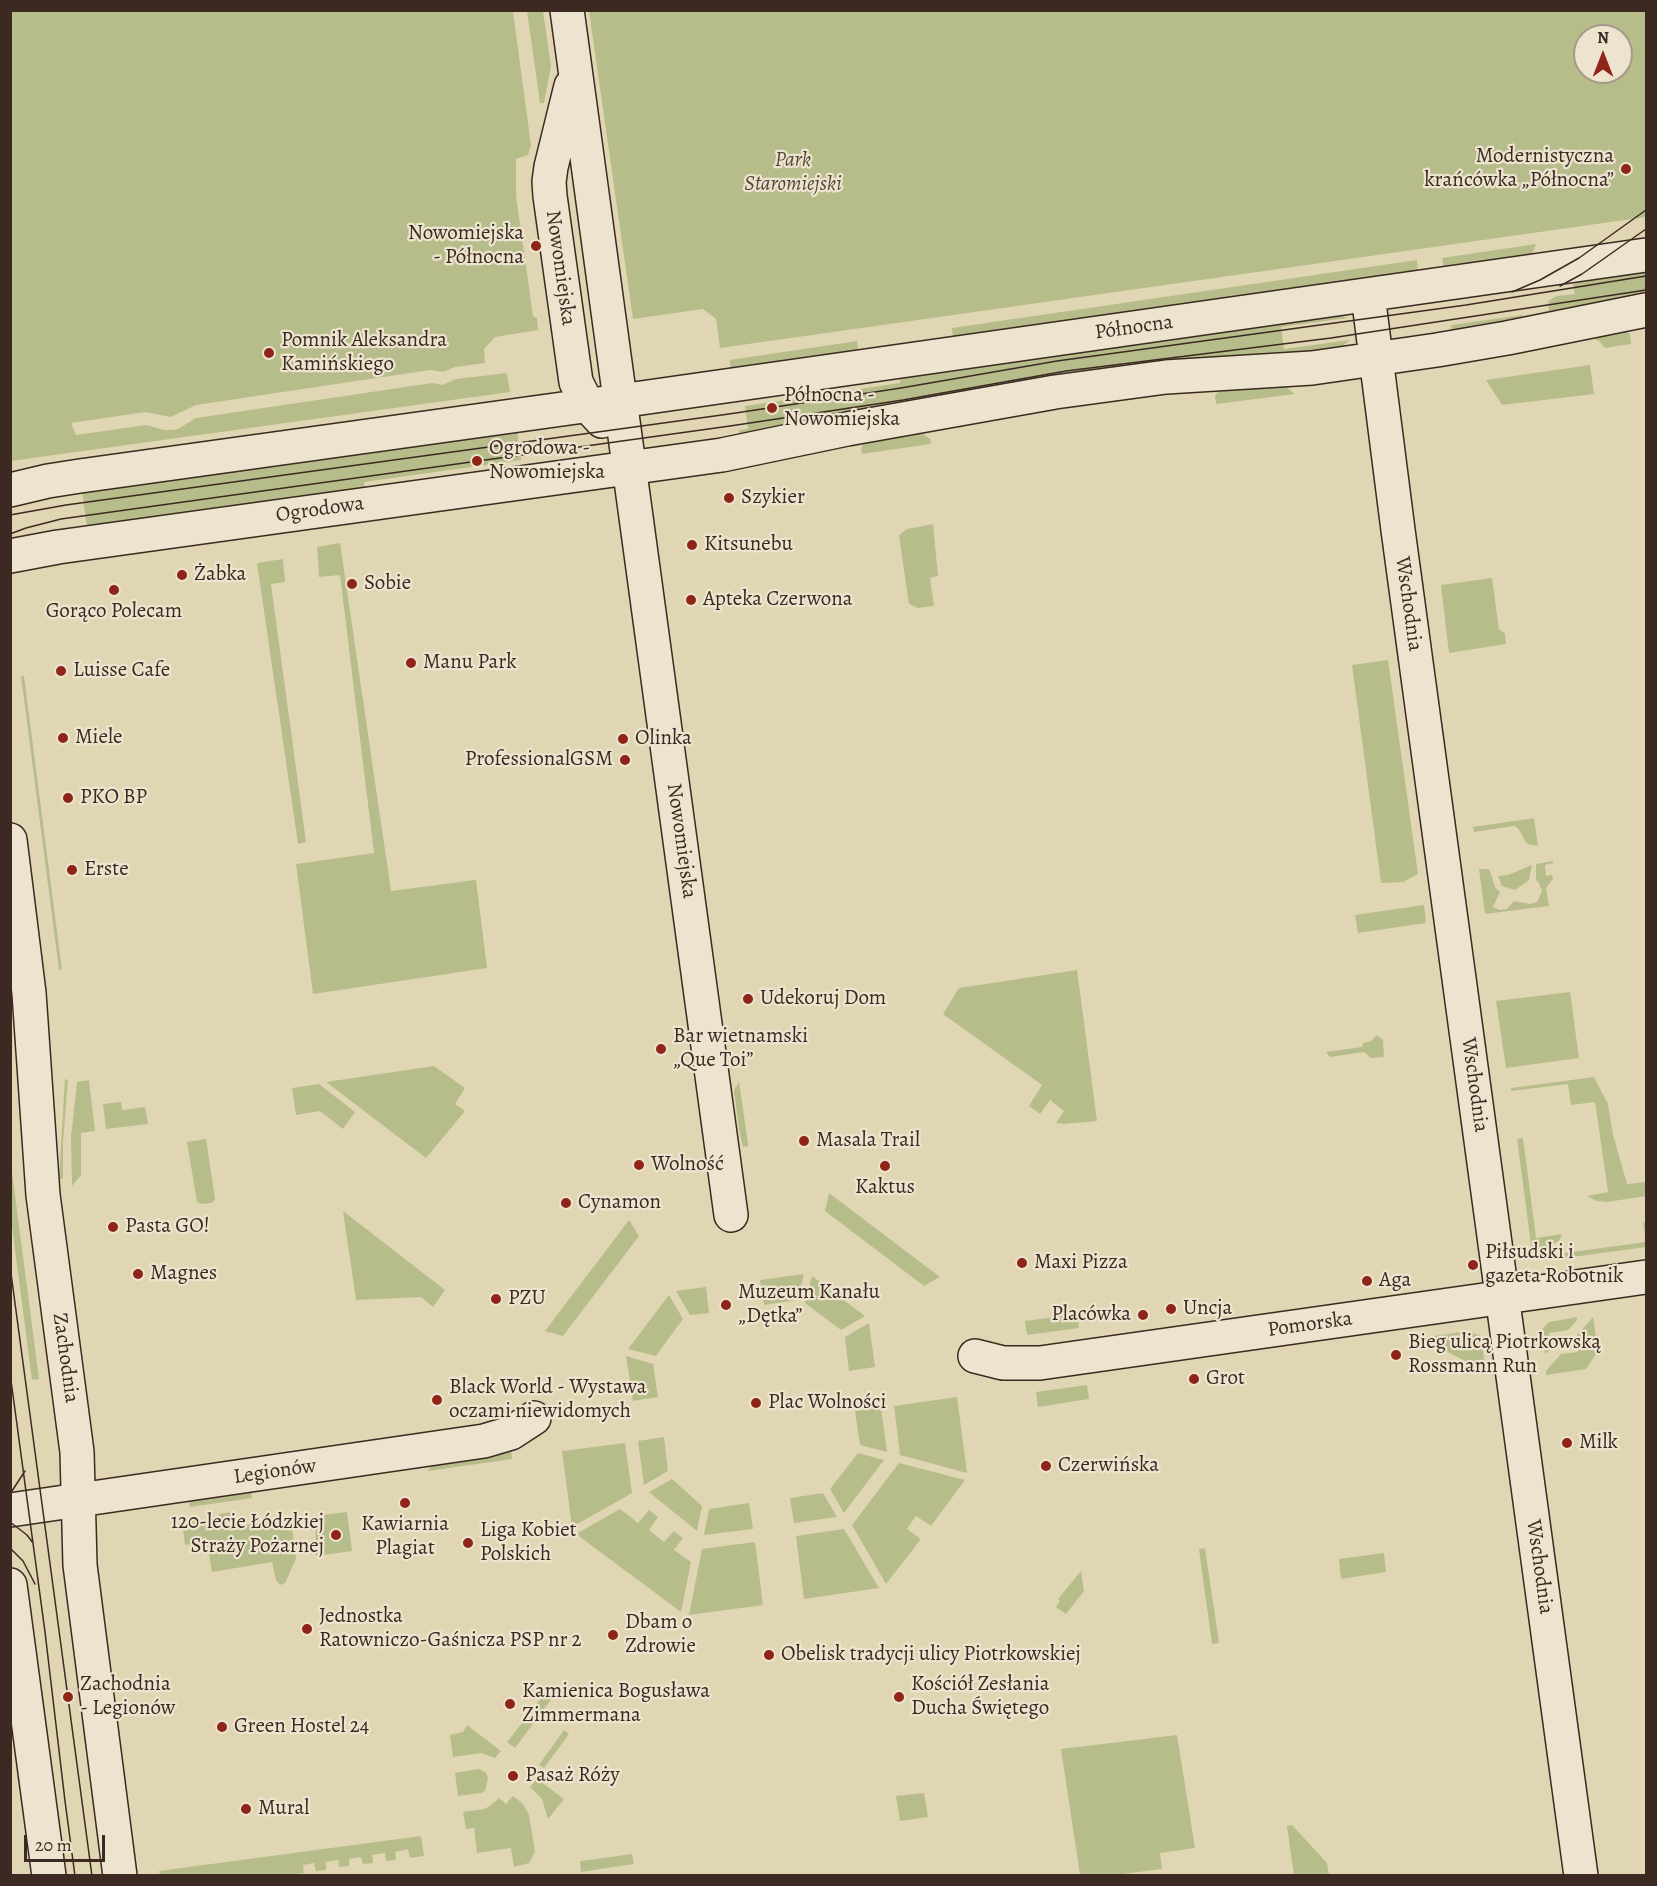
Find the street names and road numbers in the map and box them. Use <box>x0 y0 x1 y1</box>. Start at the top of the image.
street label: Nowomiejska <box>539 209 581 327</box>
street label: Północna <box>1093 310 1175 346</box>
street label: Ogrodowa <box>274 491 366 529</box>
street label: Wschodnia <box>1389 555 1427 653</box>
street label: Nowomiejska <box>660 782 702 900</box>
street label: Wschodnia <box>1455 1036 1493 1134</box>
street label: Pomorska <box>1266 1307 1354 1343</box>
street label: Zachodnia <box>46 1311 84 1405</box>
street label: Legionów <box>232 1454 318 1490</box>
street label: Wschodnia <box>1520 1518 1558 1616</box>

